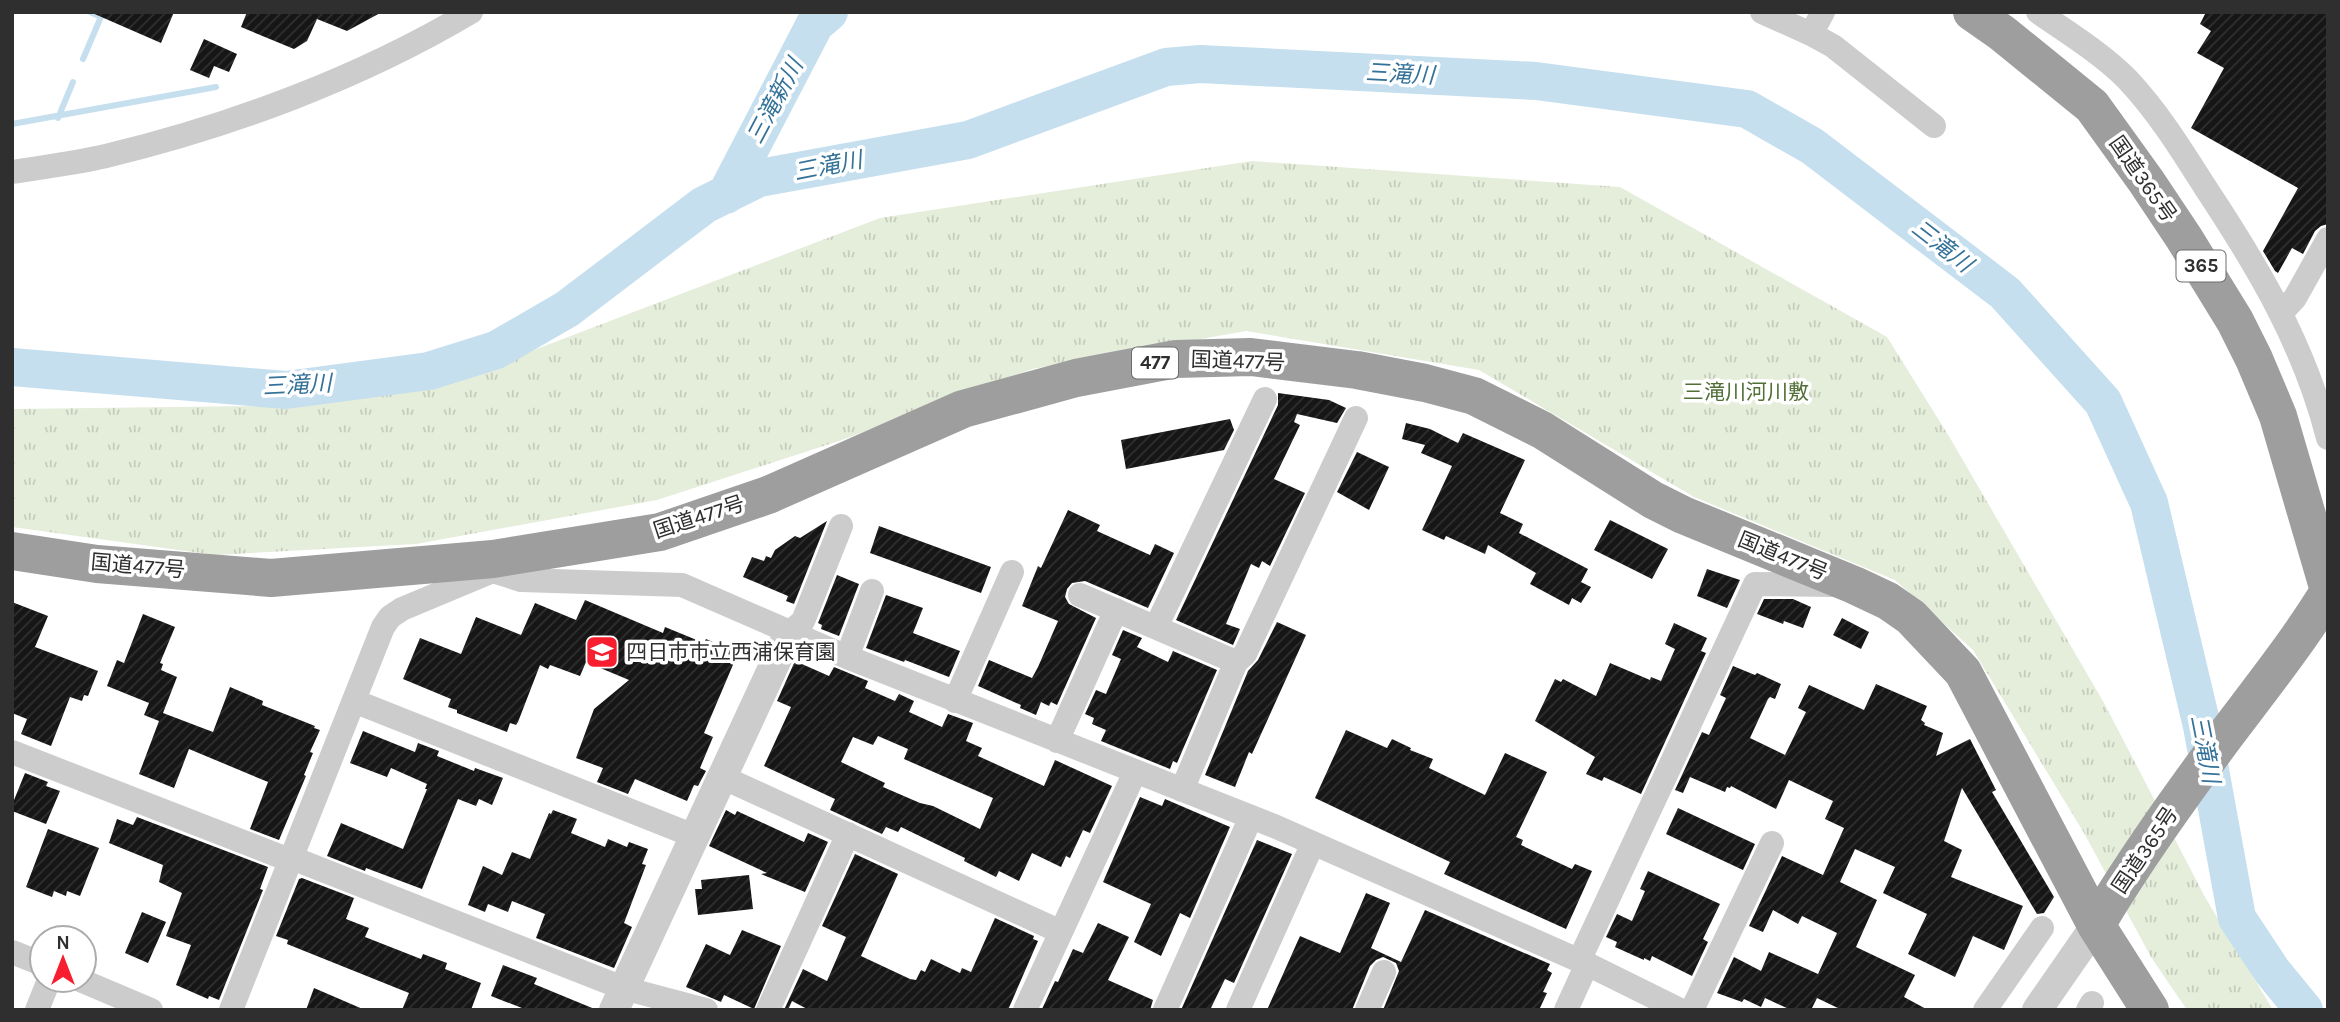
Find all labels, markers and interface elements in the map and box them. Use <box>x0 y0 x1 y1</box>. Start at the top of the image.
water label: 三滝新川 <box>741 51 810 148</box>
water label: 三滝川 <box>1365 59 1438 89</box>
street label: 国道365号 <box>2105 131 2181 227</box>
water label: 三滝川 <box>792 146 867 186</box>
water label: 三滝川 <box>1907 214 1980 280</box>
road number: 365 <box>2176 250 2226 282</box>
street label: 国道477号 <box>1190 347 1286 375</box>
road number: 477 <box>1132 348 1178 378</box>
water label: 三滝川 <box>262 370 335 400</box>
park label: 三滝川河川敷 <box>1683 380 1809 404</box>
street label: 国道477号 <box>650 491 748 543</box>
street label: 国道477号 <box>1735 527 1831 585</box>
street label: 国道477号 <box>90 550 186 582</box>
school or university icon: 四日市市立西浦保育園 <box>583 633 621 671</box>
place label: 四日市市立西浦保育園 <box>626 640 836 664</box>
water label: 三滝川 <box>2185 713 2225 788</box>
street label: 国道365号 <box>2107 802 2183 898</box>
north arrow <box>28 924 98 994</box>
text: N <box>56 932 70 954</box>

